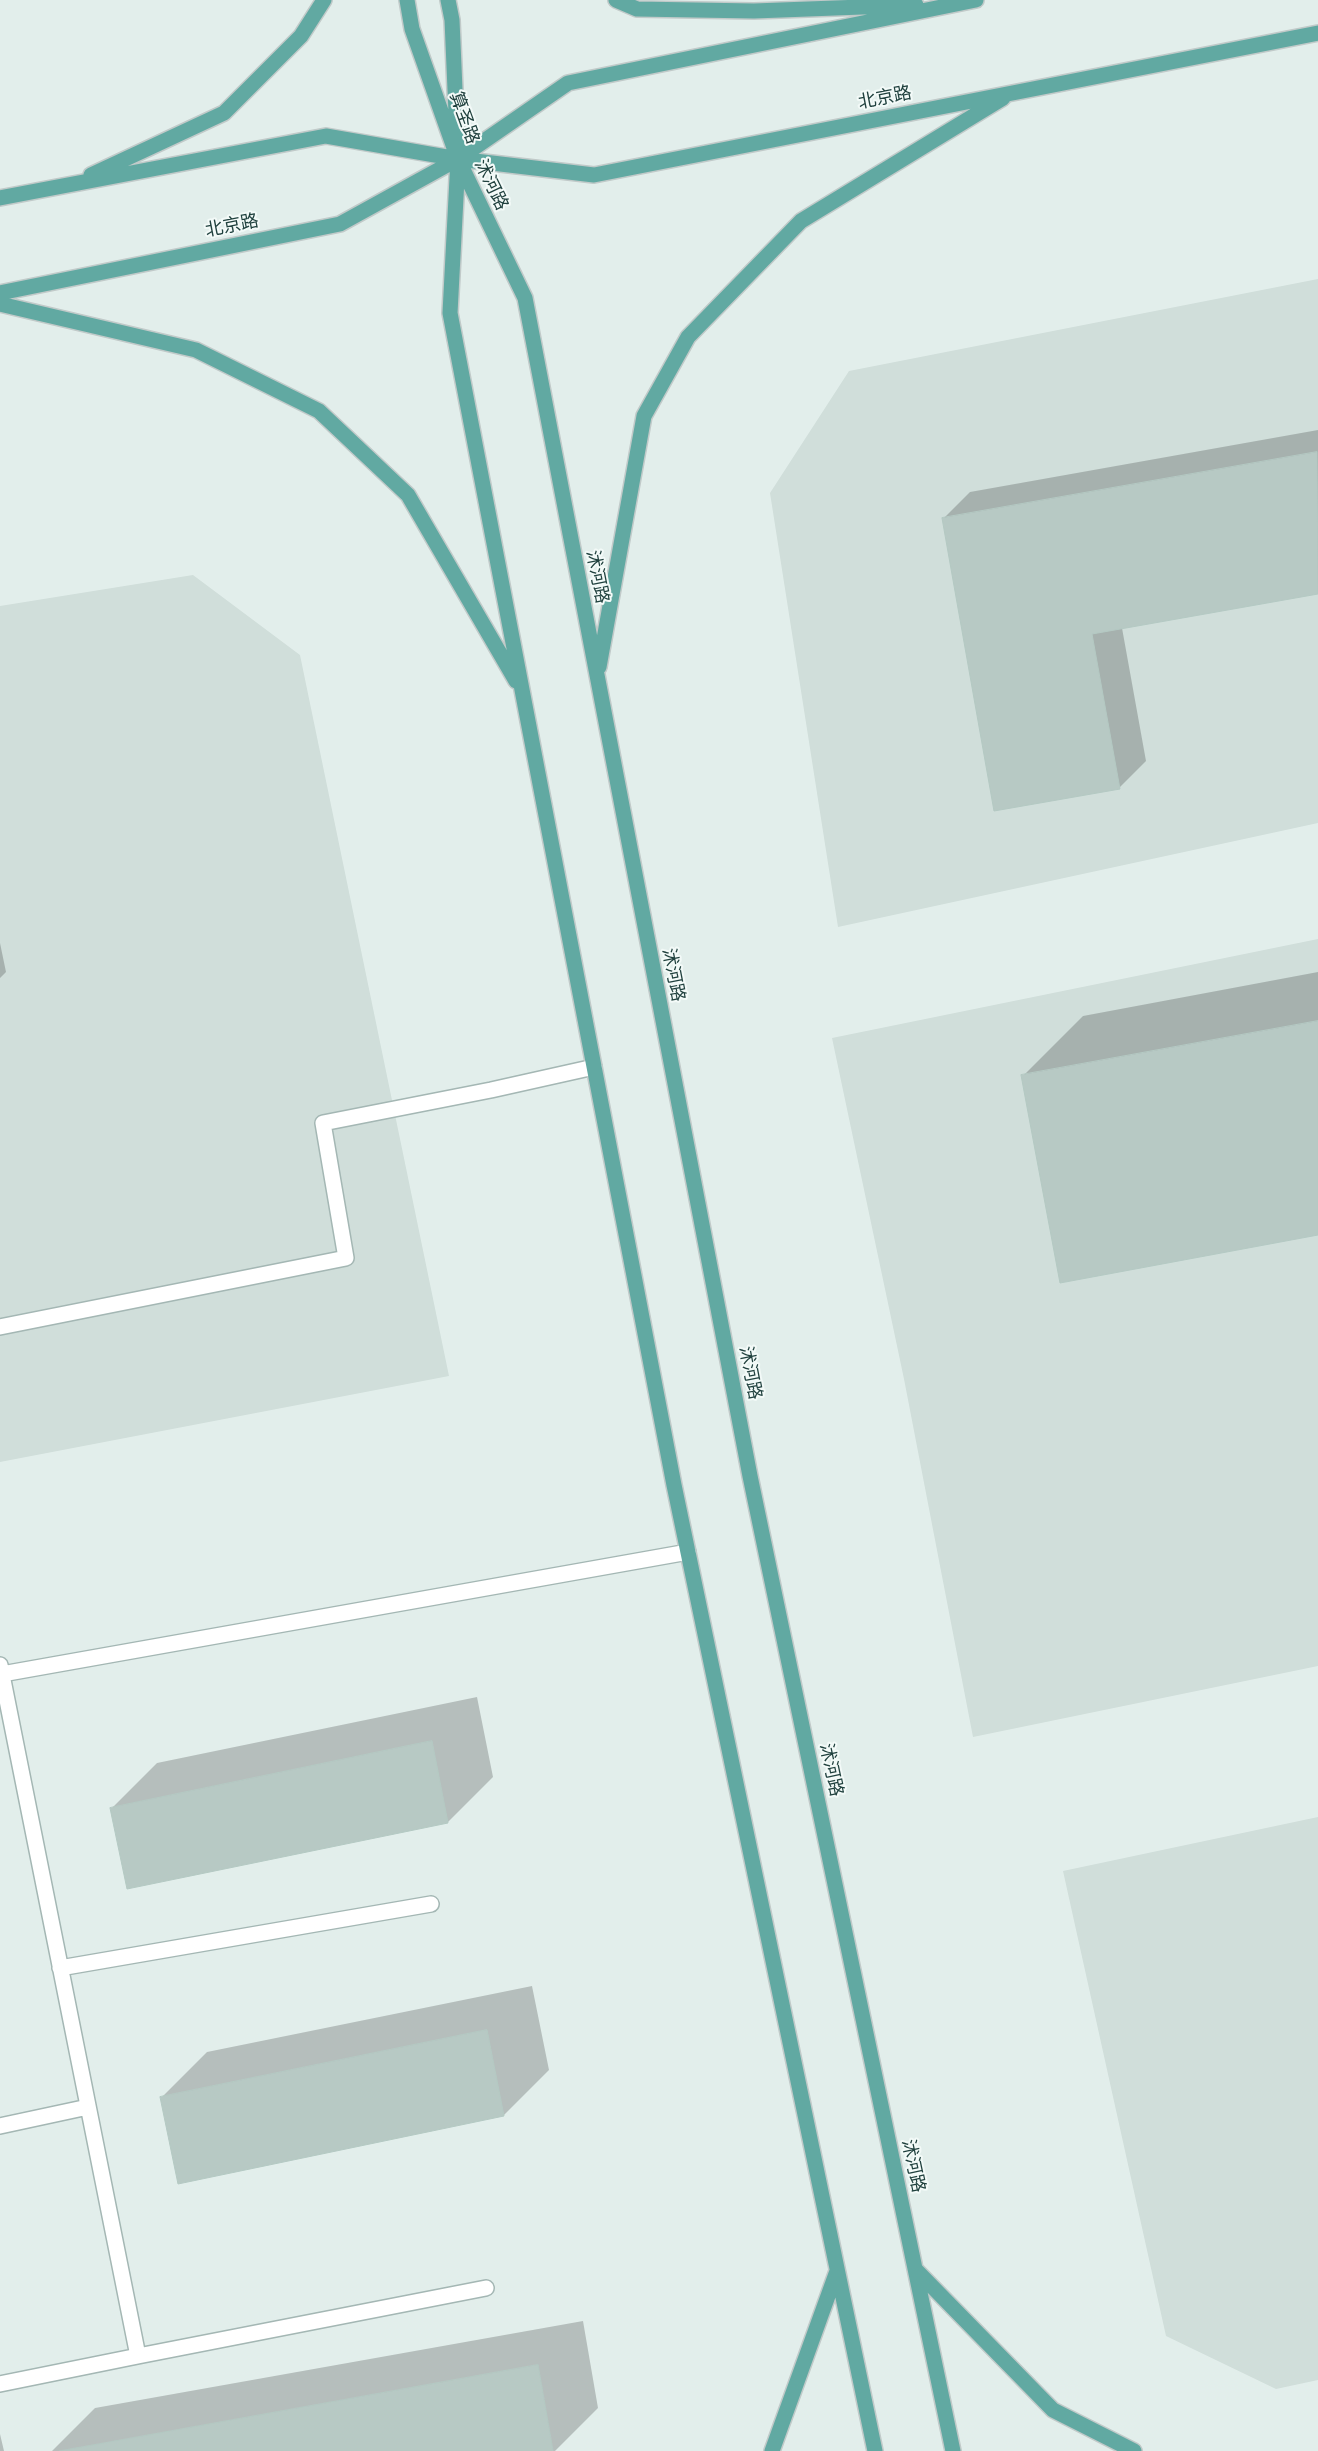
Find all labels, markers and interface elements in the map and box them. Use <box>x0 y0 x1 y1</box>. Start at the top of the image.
street label: 北京路 <box>856 82 914 114</box>
street label: 算圣路 <box>445 89 483 147</box>
street label: 沭河路 <box>469 156 513 214</box>
street label: 北京路 <box>203 210 261 242</box>
street label: 沭河路 <box>581 548 613 606</box>
street label: 沭河路 <box>657 946 689 1004</box>
street label: 沭河路 <box>734 1344 766 1402</box>
street label: 沭河路 <box>815 1741 847 1799</box>
street label: 沭河路 <box>897 2137 929 2195</box>

